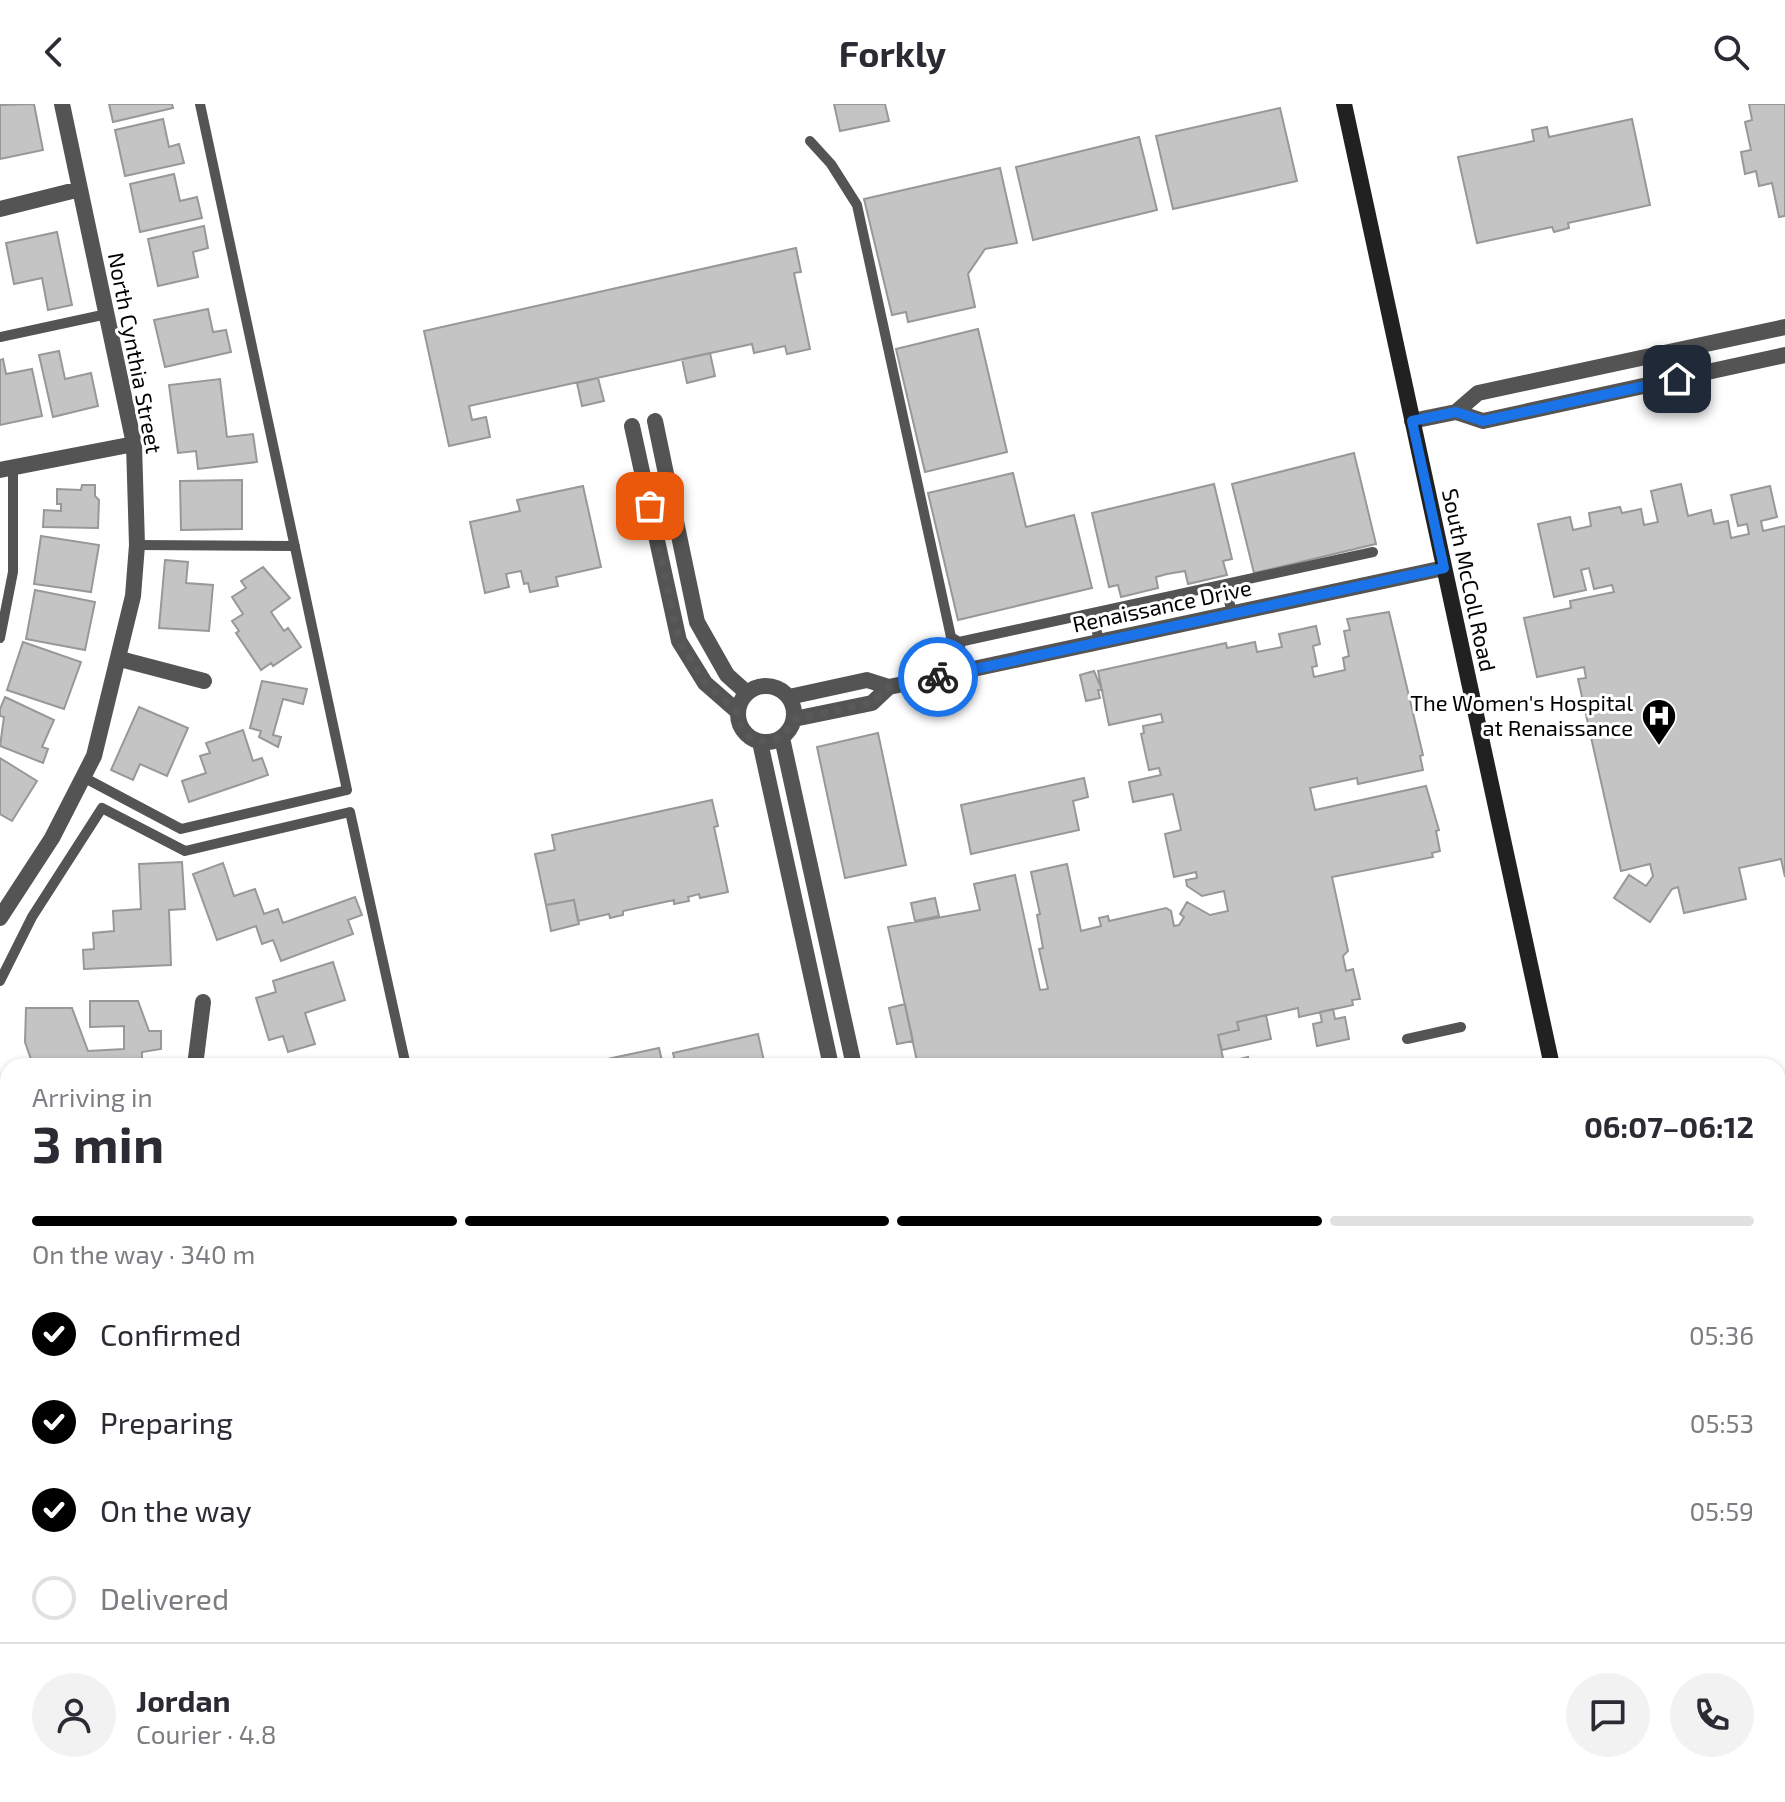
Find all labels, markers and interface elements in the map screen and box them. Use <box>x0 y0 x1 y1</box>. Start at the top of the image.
icon: back <box>32 30 76 74</box>
icon: search <box>1709 30 1753 74</box>
text: Forkly <box>839 31 946 74</box>
street label: North Cynthia Street <box>104 250 168 456</box>
pin <box>1643 345 1711 413</box>
icon: home <box>1655 357 1699 401</box>
pin <box>616 472 684 540</box>
icon: bag <box>628 484 672 528</box>
street label: South McColl Road <box>1438 486 1502 674</box>
street label: Renaissance Drive <box>1070 573 1254 637</box>
courier <box>898 637 978 717</box>
icon: bike <box>916 655 960 699</box>
place label: The Women's Hospital at Renaissance <box>1410 689 1633 740</box>
hospital icon: The Women's Hospital at Renaissance <box>1640 697 1678 747</box>
text: Arriving in <box>32 1081 153 1112</box>
text: 06:07–06:12 <box>1584 1108 1754 1144</box>
text: 3 min <box>32 1111 164 1173</box>
text: On the way · 340 m <box>32 1238 255 1269</box>
icon: check <box>32 1312 76 1356</box>
text: Confirmed <box>100 1316 241 1352</box>
text: 05:36 <box>1689 1319 1754 1350</box>
icon: check <box>32 1400 76 1444</box>
text: Preparing <box>100 1404 233 1440</box>
text: 05:53 <box>1690 1407 1754 1438</box>
icon: check <box>32 1488 76 1532</box>
text: On the way <box>100 1492 252 1528</box>
text: 05:59 <box>1689 1495 1754 1526</box>
text: Delivered <box>100 1580 229 1616</box>
button: person <box>32 1673 116 1757</box>
button: chat <box>1566 1673 1650 1757</box>
button: phone <box>1670 1673 1754 1757</box>
text: Jordan <box>136 1682 231 1718</box>
text: Courier · 4.8 <box>136 1718 277 1749</box>

